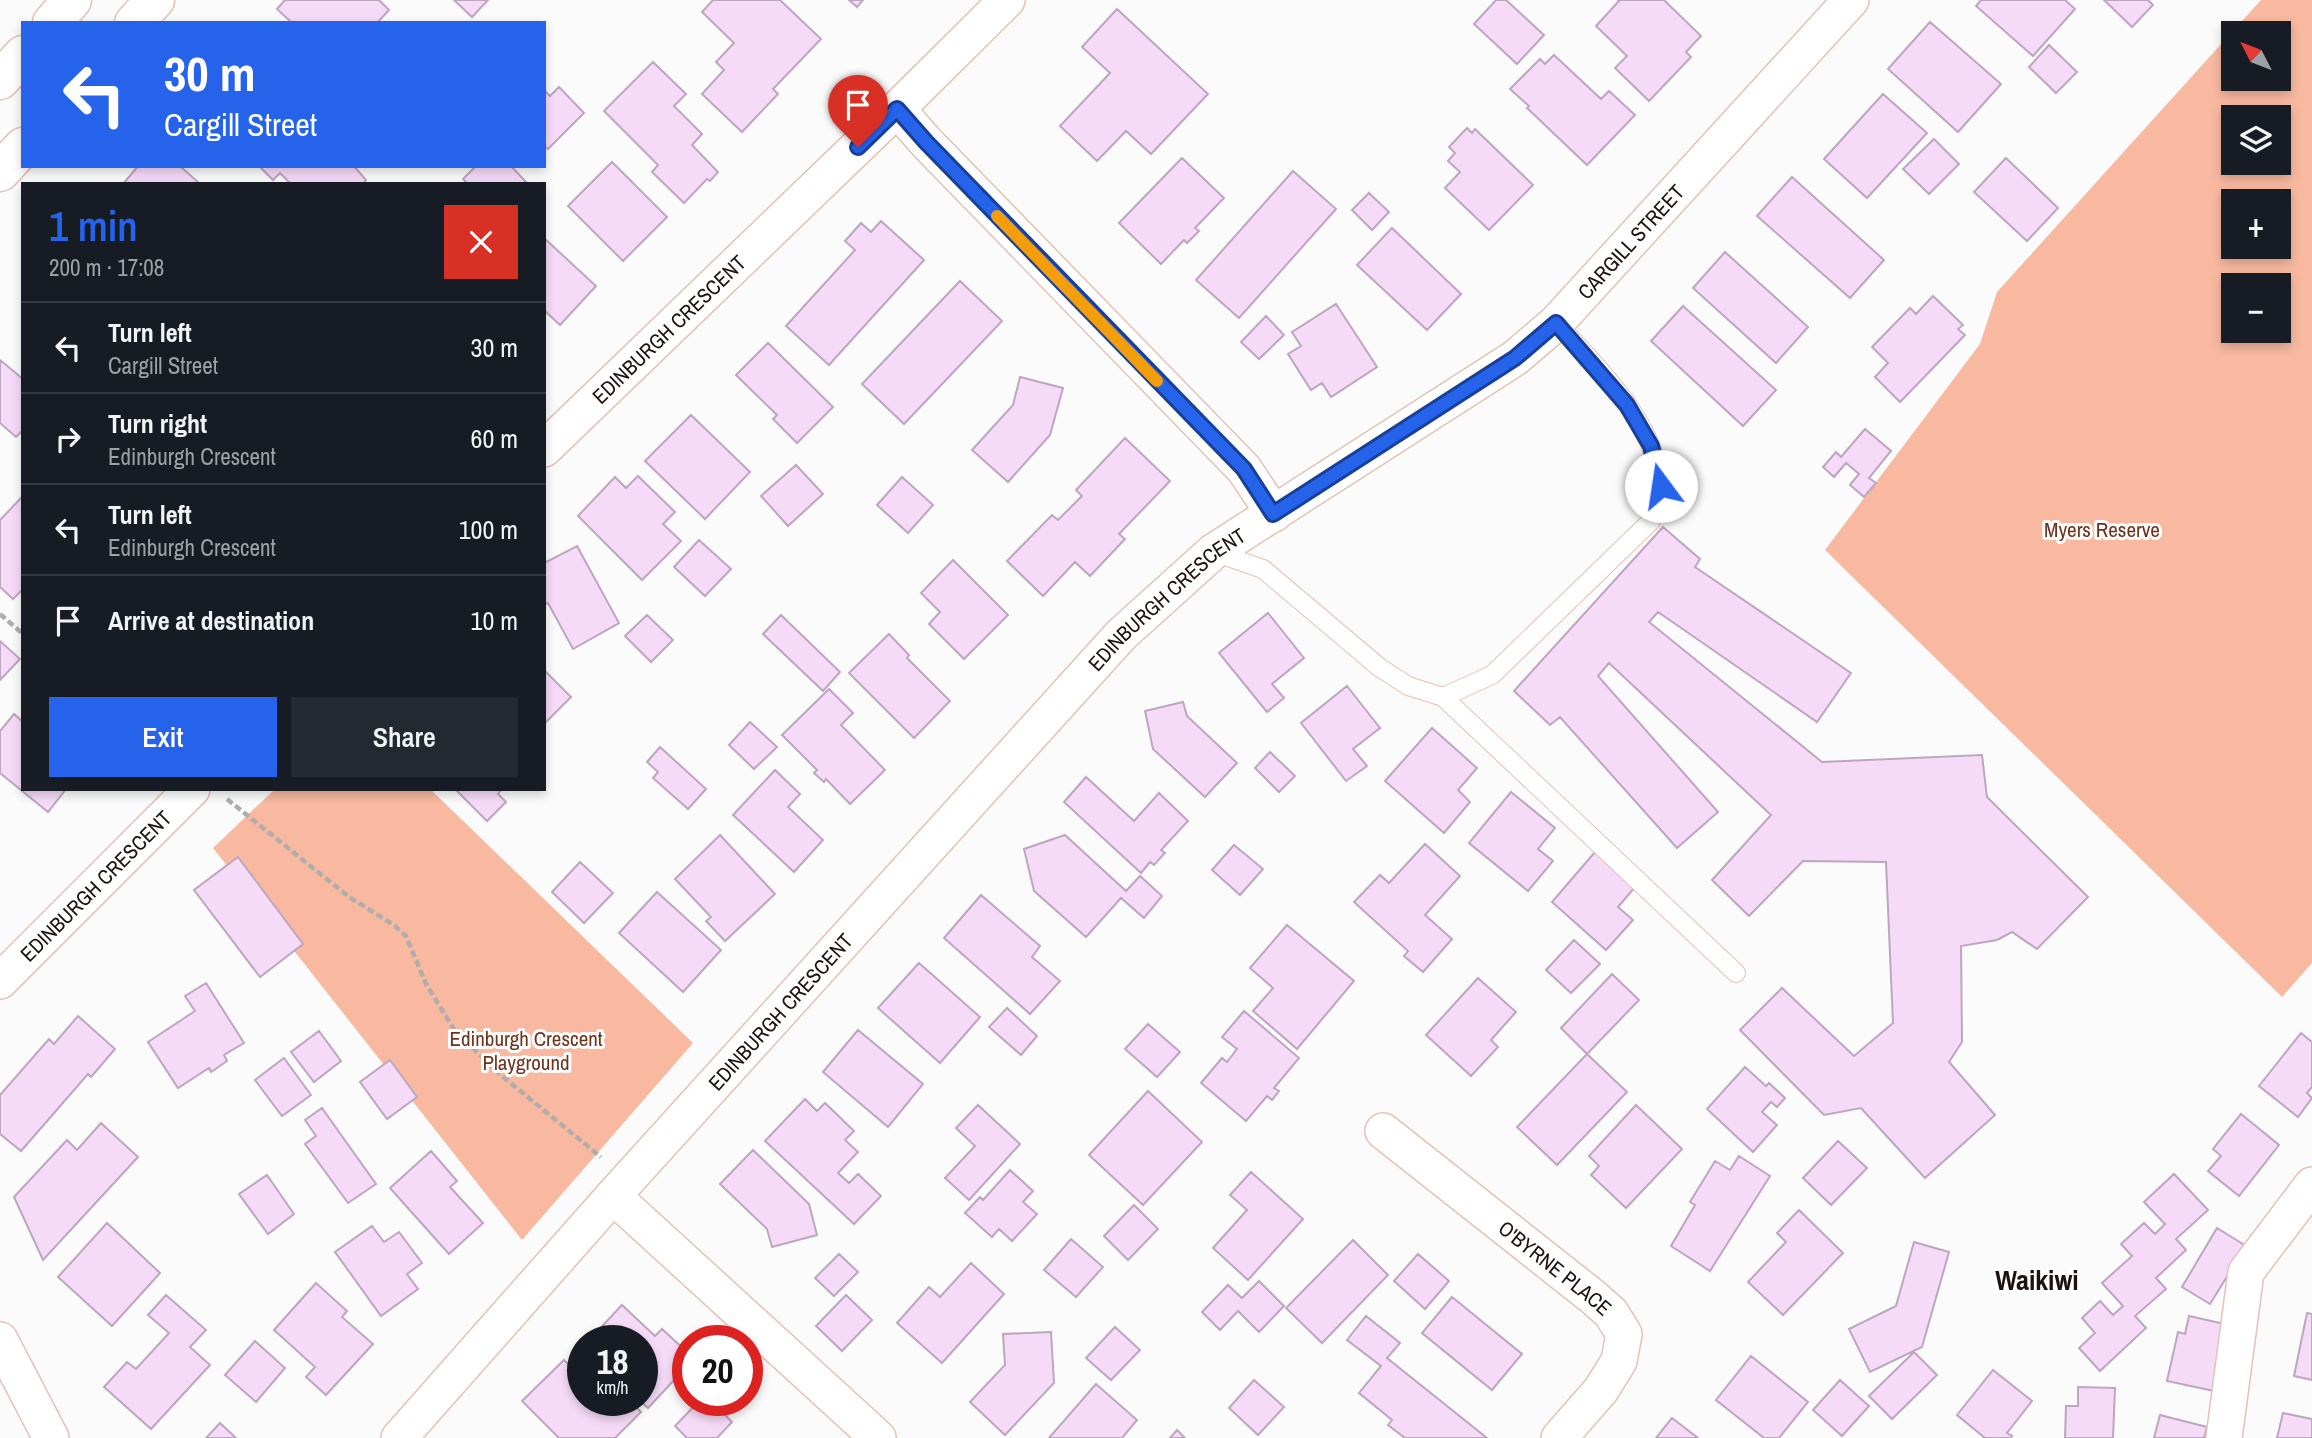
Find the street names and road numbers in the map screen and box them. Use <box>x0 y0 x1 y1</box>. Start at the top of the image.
street label: CARGILL STREET <box>1571 178 1691 305</box>
street label: EDINBURGH CRESCENT <box>585 248 752 410</box>
street label: EDINBURGH CRESCENT <box>1081 520 1251 677</box>
street label: EDINBURGH CRESCENT <box>13 803 178 968</box>
street label: EDINBURGH CRESCENT <box>701 926 859 1096</box>
street label: O'BYRNE PLACE <box>1493 1213 1618 1322</box>

